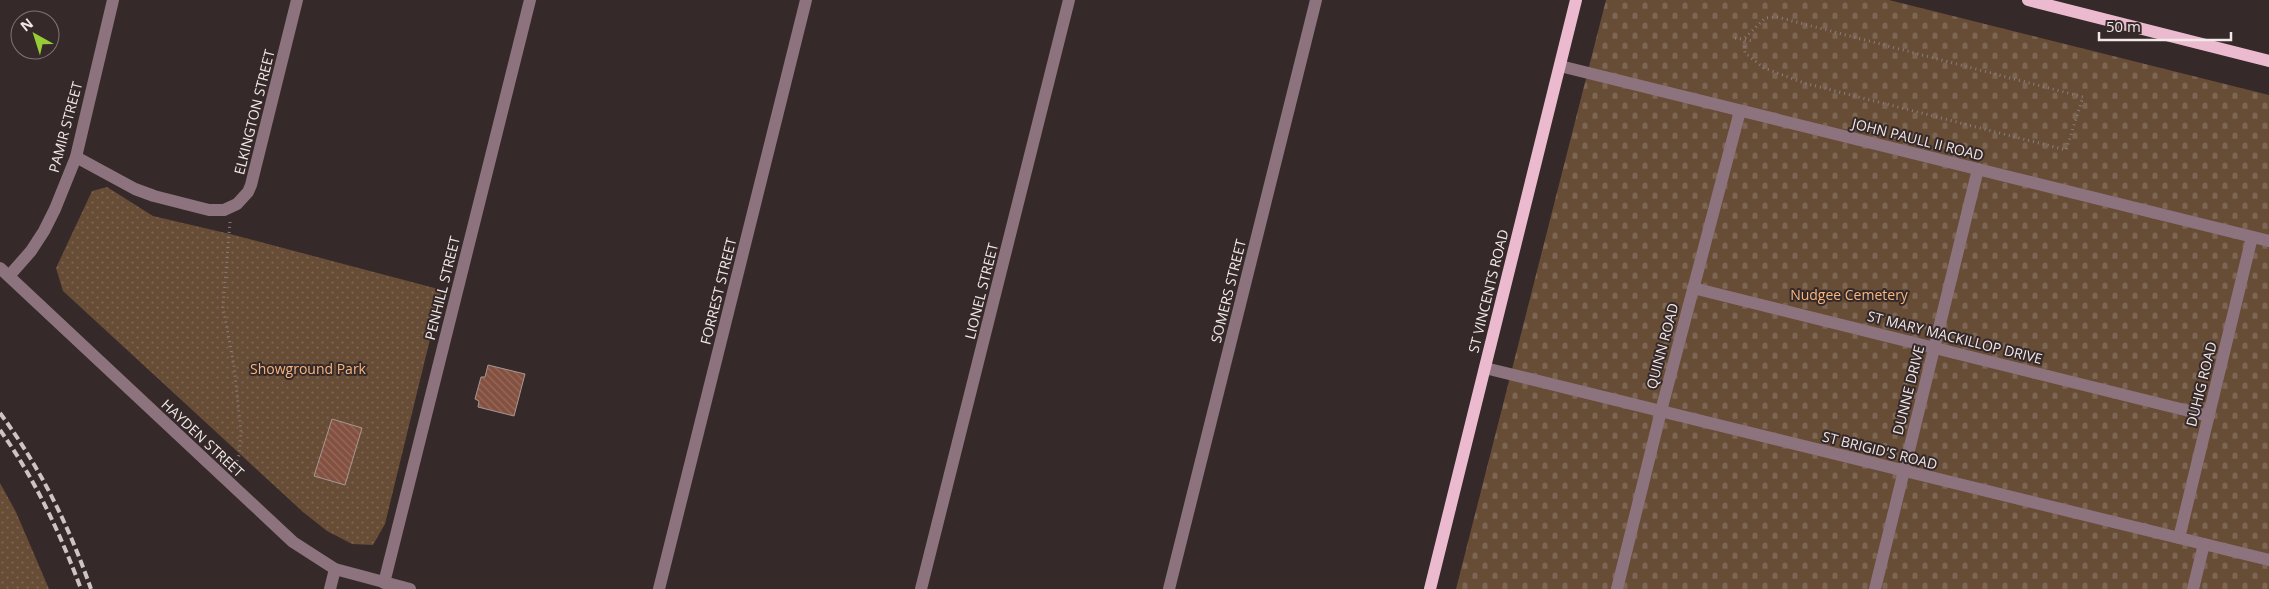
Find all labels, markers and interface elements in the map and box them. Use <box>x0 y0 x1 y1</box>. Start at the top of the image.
north arrow <box>10 10 60 60</box>
scale bar <box>2099 10 2232 42</box>
text: N <box>16 14 37 35</box>
text: 50 m <box>2106 16 2141 36</box>
street label: ELKINGTON STREET <box>229 47 279 177</box>
street label: PAMIR STREET <box>44 79 86 175</box>
street label: JOHN PAULL II ROAD <box>1848 113 1986 165</box>
street label: ST VINCENTS ROAD <box>1463 227 1513 355</box>
street label: PENHILL STREET <box>420 234 464 342</box>
street label: FORREST STREET <box>696 235 741 346</box>
street label: SOMERS STREET <box>1206 237 1250 345</box>
street label: LIONEL STREET <box>960 241 1002 341</box>
park label: Nudgee Cemetery <box>1790 285 1909 304</box>
street label: QUINN ROAD <box>1641 301 1683 391</box>
street label: ST MARY MACKILLOP DRIVE <box>1866 306 2044 368</box>
street label: DUHIG ROAD <box>2181 340 2221 428</box>
street label: DUNNE DRIVE <box>1888 343 1928 437</box>
park label: Showground Park <box>250 359 367 378</box>
street label: HAYDEN STREET <box>158 395 249 481</box>
street label: ST BRIGID'S ROAD <box>1821 427 1939 473</box>

